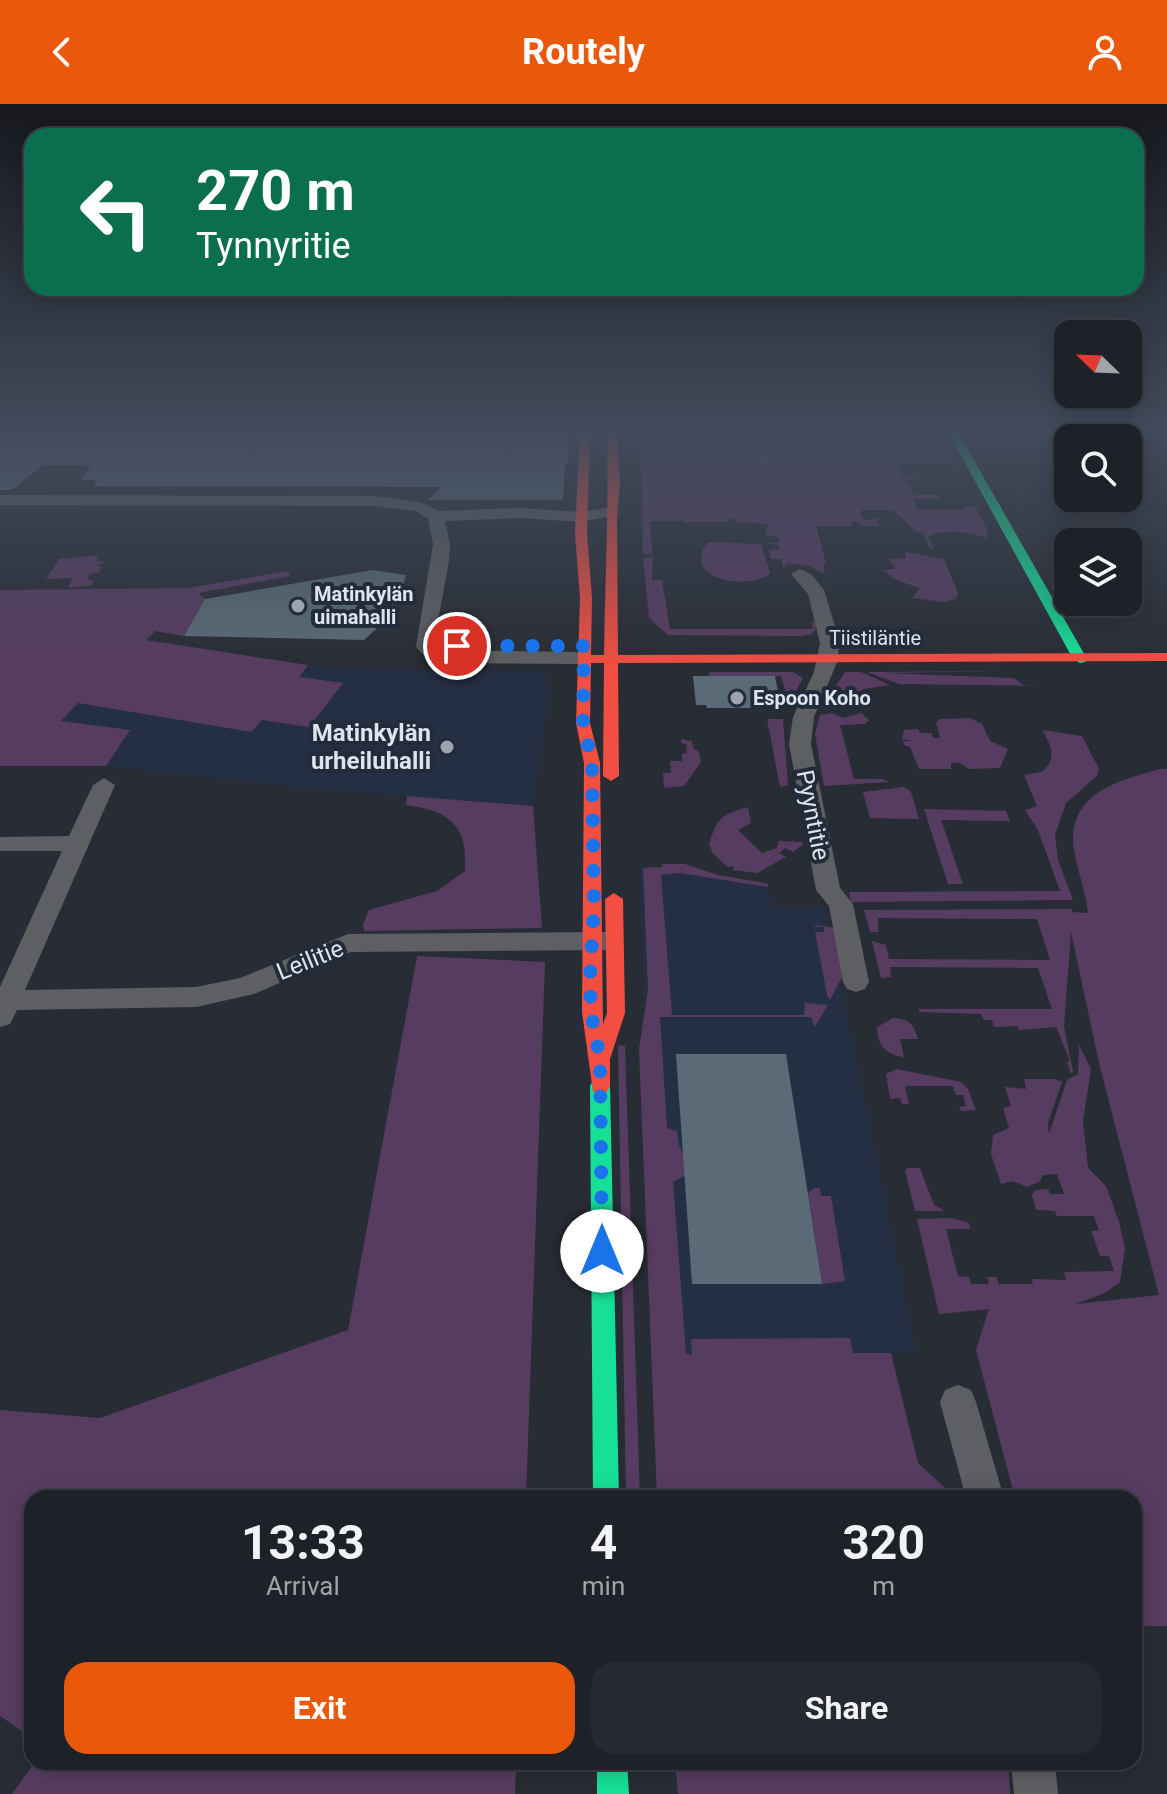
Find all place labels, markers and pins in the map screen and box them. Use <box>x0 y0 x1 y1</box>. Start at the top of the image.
place label: Matinkylän uimahalli <box>314 582 413 629</box>
marker: Matinkylän uimahalli <box>289 597 307 615</box>
pin <box>423 612 491 680</box>
place label: Espoon Koho <box>753 686 871 710</box>
marker: Espoon Koho <box>728 689 746 707</box>
place label: Matinkylän urheiluhalli <box>311 719 431 775</box>
marker: Matinkylän urheiluhalli <box>438 738 456 756</box>

